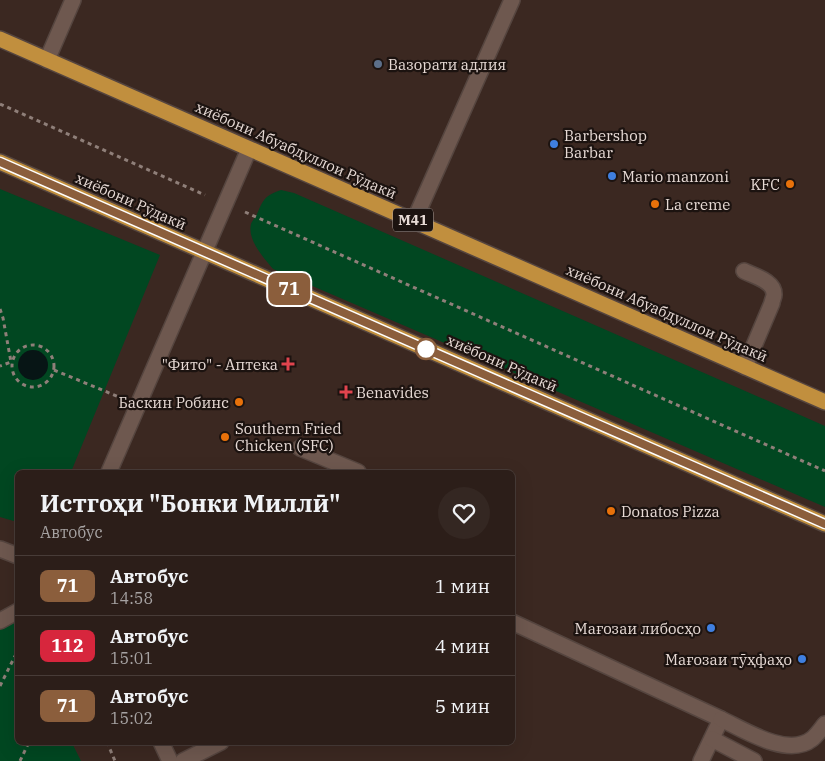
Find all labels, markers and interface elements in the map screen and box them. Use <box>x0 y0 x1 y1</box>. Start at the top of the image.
place label: Вазорати адлия <box>388 55 506 74</box>
marker: Вазорати адлия <box>372 58 384 70</box>
street label: хиёбони Абуабдуллои Рӯдакӣ <box>192 97 400 203</box>
place label: Barbershop Barbar <box>564 126 647 162</box>
marker: Barbershop Barbar <box>548 138 560 150</box>
place label: Mario manzoni <box>622 167 729 186</box>
street label: хиёбони Рӯдакӣ <box>73 168 189 234</box>
marker: Mario manzoni <box>606 170 618 182</box>
place label: KFC <box>751 175 780 194</box>
marker: KFC <box>784 178 796 190</box>
place label: La creme <box>665 195 730 214</box>
marker: La creme <box>649 198 661 210</box>
road number: M41 <box>393 208 433 232</box>
street label: хиёбони Абуабдуллои Рӯдакӣ <box>563 260 771 366</box>
line badge: 71 <box>266 273 312 305</box>
text: 71 <box>278 277 300 300</box>
street label: хиёбони Рӯдакӣ <box>444 330 560 396</box>
unlabelled marker <box>415 338 437 360</box>
place label: "Фито" - Аптека <box>162 355 278 374</box>
marker: "Фито" - Аптека <box>282 358 294 370</box>
place label: Benavides <box>356 383 429 402</box>
marker: Benavides <box>340 386 352 398</box>
place label: Баскин Робинс <box>118 393 229 412</box>
marker: Баскин Робинс <box>233 396 245 408</box>
place label: Southern Fried Chicken (SFC) <box>235 419 342 455</box>
marker: Southern Fried Chicken (SFC) <box>219 431 231 443</box>
text: Истгоҳи "Бонки Миллӣ" <box>40 487 341 519</box>
button: heart <box>438 487 490 539</box>
place label: Donatos Pizza <box>621 502 720 521</box>
marker: Donatos Pizza <box>605 505 617 517</box>
text: Автобус <box>40 522 103 542</box>
text: Автобус <box>110 564 188 588</box>
text: 71 <box>57 574 78 597</box>
text: 1 мин <box>435 574 490 598</box>
text: 14:58 <box>110 588 153 608</box>
place label: Мағозаи либосҳо <box>575 619 701 638</box>
marker: Мағозаи либосҳо <box>705 622 717 634</box>
text: Автобус <box>110 624 188 648</box>
text: 112 <box>51 634 84 657</box>
text: 4 мин <box>435 634 490 658</box>
text: 15:01 <box>110 648 153 668</box>
place label: Мағозаи тӯҳфаҳо <box>665 650 792 669</box>
marker: Мағозаи тӯҳфаҳо <box>796 653 808 665</box>
text: Автобус <box>110 684 188 708</box>
text: 71 <box>57 694 78 717</box>
text: 5 мин <box>435 694 490 718</box>
text: 15:02 <box>110 708 153 728</box>

